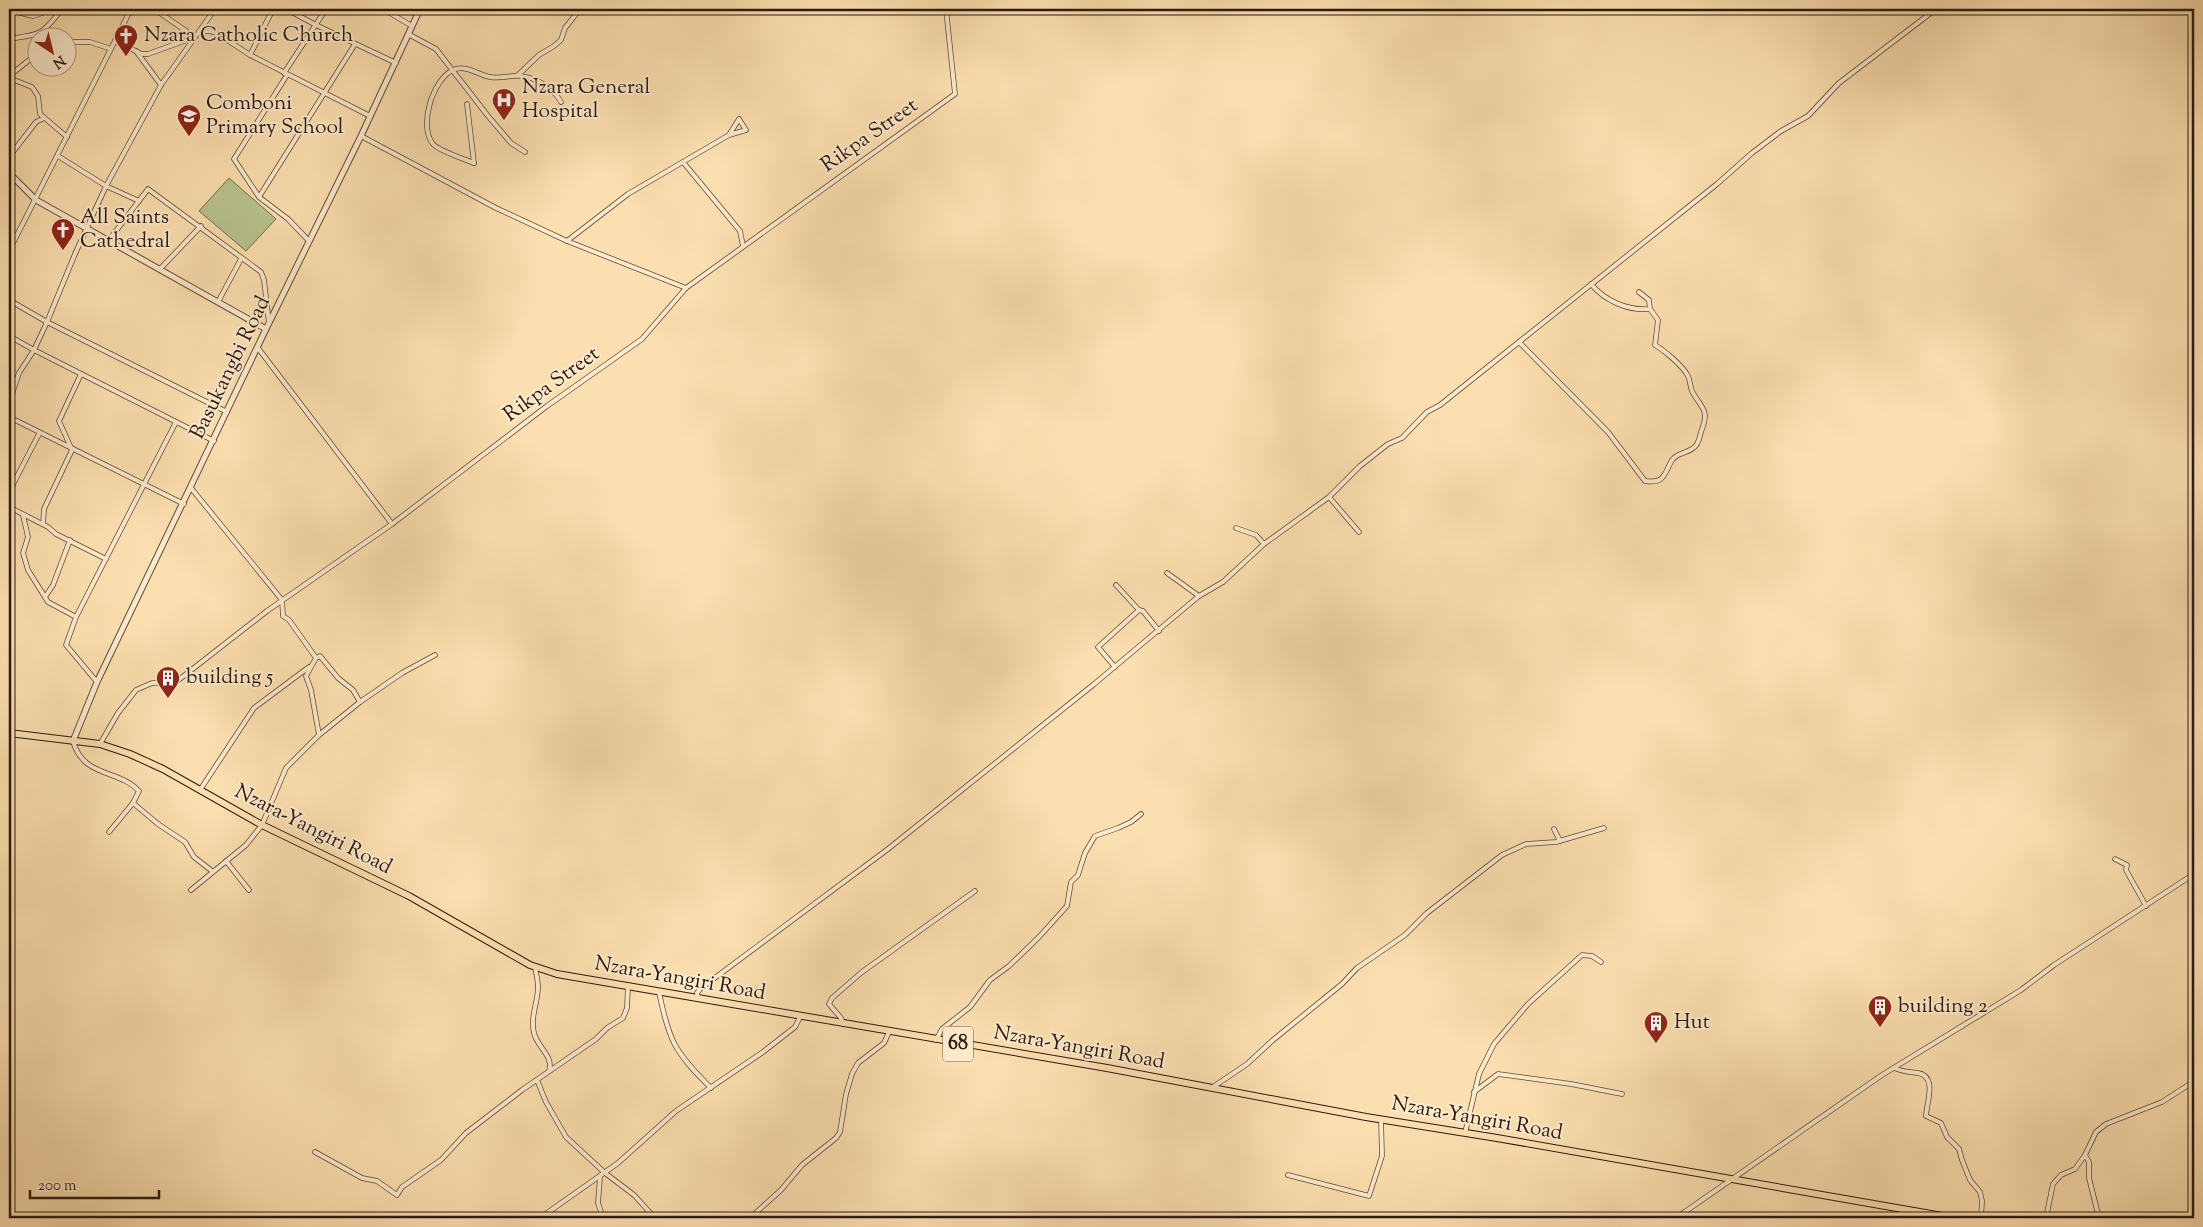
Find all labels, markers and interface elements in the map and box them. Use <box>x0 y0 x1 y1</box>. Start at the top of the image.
place label: Nzara Catholic Church <box>144 21 353 51</box>
church icon: Nzara Catholic Church <box>113 23 139 57</box>
north arrow <box>28 28 78 78</box>
text: N <box>48 50 69 72</box>
place label: Nzara General Hospital <box>522 73 651 127</box>
hospital icon: Nzara General Hospital <box>491 87 517 121</box>
place label: Comboni Primary School <box>206 89 344 143</box>
street label: Rikpa Street <box>815 92 925 180</box>
school or university icon: Comboni Primary School <box>176 103 202 137</box>
place label: All Saints Cathedral <box>80 203 170 257</box>
church icon: All Saints Cathedral <box>50 217 76 251</box>
street label: Basukangbi Road <box>183 291 279 445</box>
street label: Rikpa Street <box>498 340 606 430</box>
place label: building 5 <box>186 663 273 693</box>
building icon: building 5 <box>155 665 181 699</box>
street label: Nzara-Yangiri Road <box>229 777 397 883</box>
street label: Nzara-Yangiri Road <box>592 949 768 1009</box>
place label: building 2 <box>1898 992 1988 1022</box>
building icon: building 2 <box>1867 994 1893 1028</box>
place label: Hut <box>1674 1008 1710 1038</box>
building icon: Hut <box>1643 1010 1669 1044</box>
street label: Nzara-Yangiri Road <box>991 1018 1167 1078</box>
road number: 68 <box>943 1026 973 1062</box>
street label: Nzara-Yangiri Road <box>1389 1089 1565 1149</box>
scale bar <box>30 1167 159 1199</box>
text: 200 m <box>38 1176 77 1197</box>

